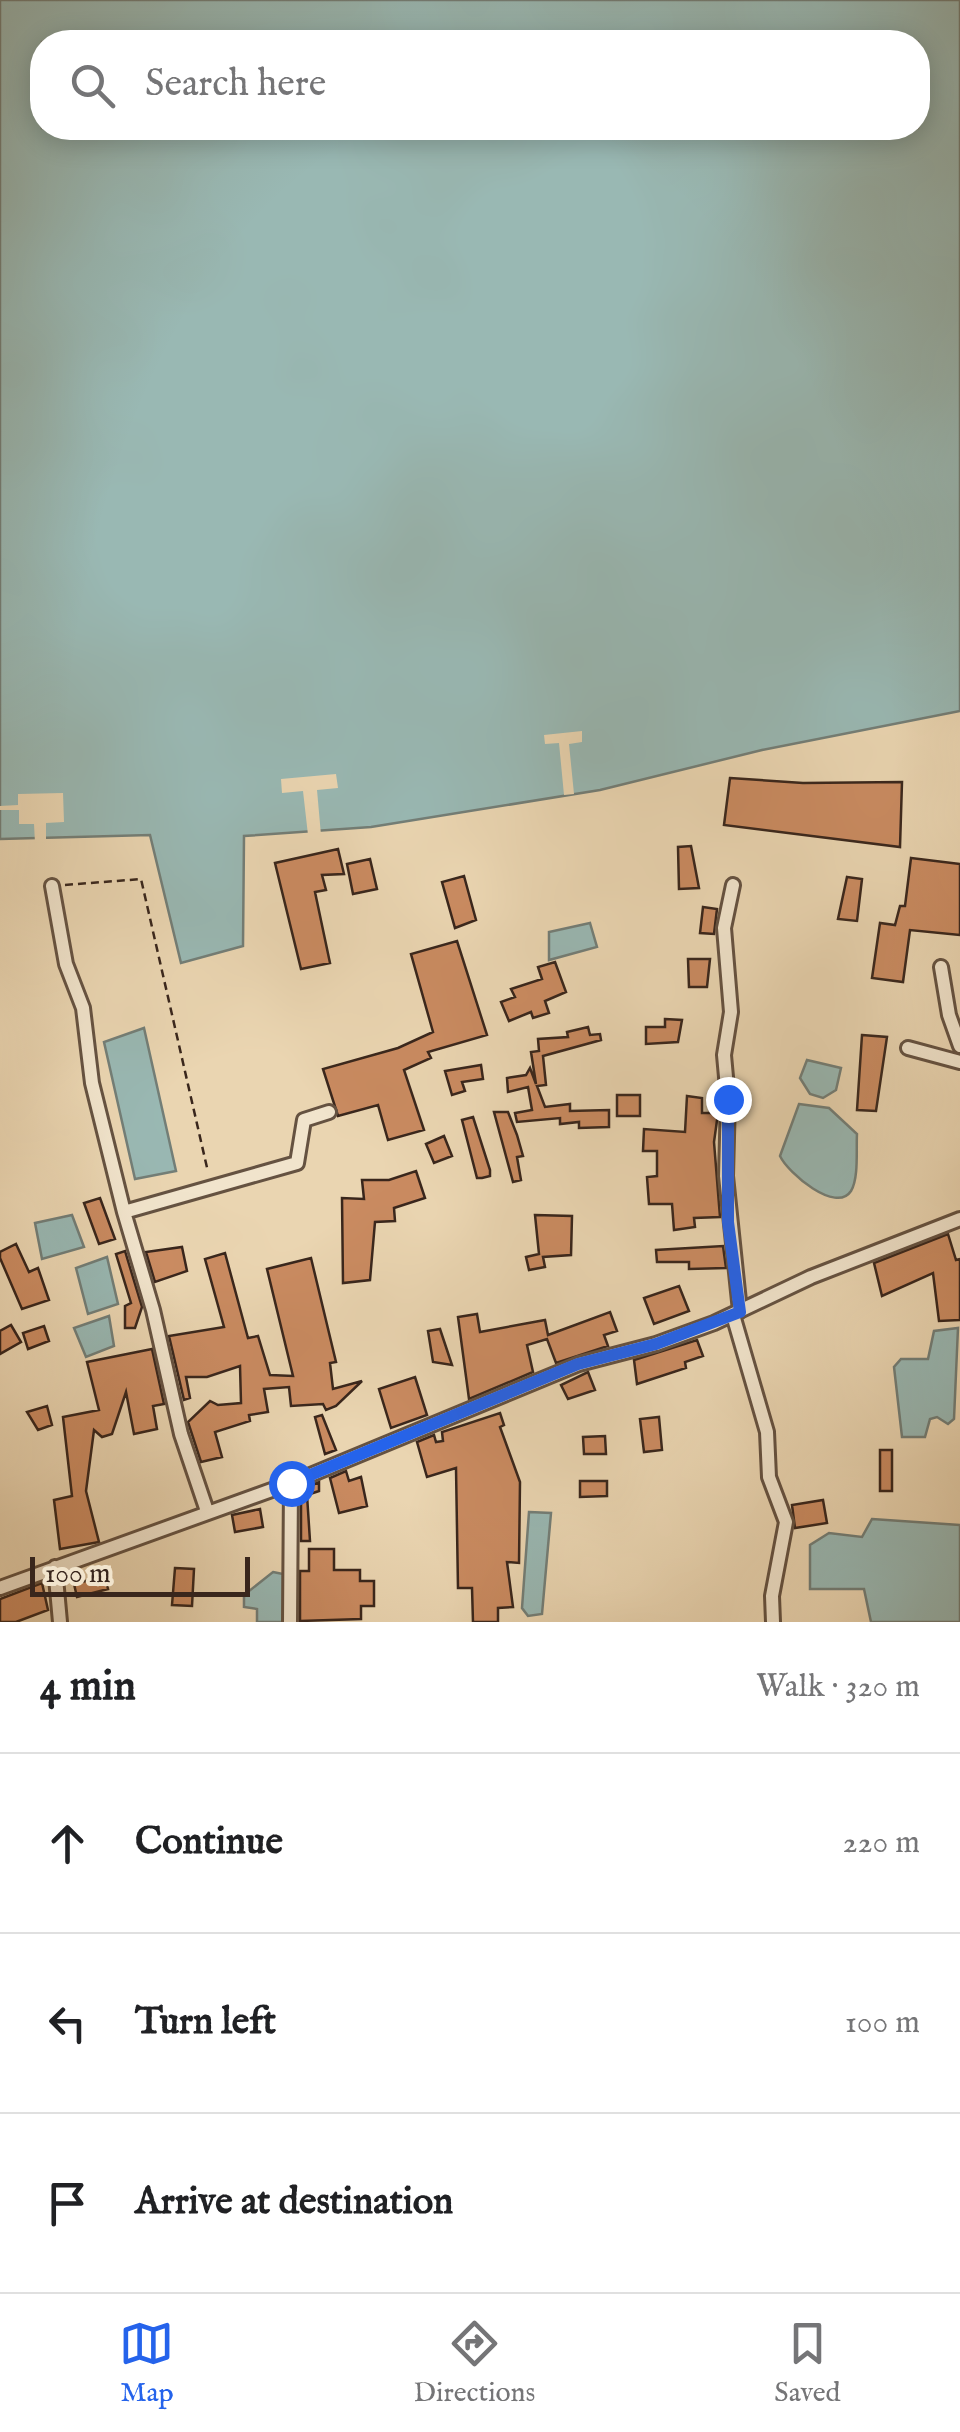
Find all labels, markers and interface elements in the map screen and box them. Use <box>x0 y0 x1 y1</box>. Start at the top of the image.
search box <box>30 30 930 140</box>
icon: search <box>65 58 120 113</box>
text: Search here <box>145 61 326 109</box>
route end <box>706 1077 752 1123</box>
route start <box>269 1461 315 1507</box>
scale bar <box>30 1552 250 1596</box>
text: 100 m <box>45 1557 111 1592</box>
text: 4 min <box>40 1661 136 1714</box>
text: Walk · 320 m <box>756 1667 920 1708</box>
icon: ahead <box>40 1816 95 1871</box>
text: Continue <box>135 1819 283 1867</box>
text: 220 m <box>843 1823 920 1864</box>
icon: left <box>40 1996 95 2051</box>
text: Turn left <box>135 1999 276 2047</box>
text: 100 m <box>845 2003 920 2044</box>
icon: arrive <box>40 2176 95 2231</box>
text: Arrive at destination <box>135 2179 453 2227</box>
tab: Map <box>119 2316 174 2411</box>
tab: Directions <box>413 2316 535 2411</box>
tab: Saved <box>774 2316 841 2411</box>

